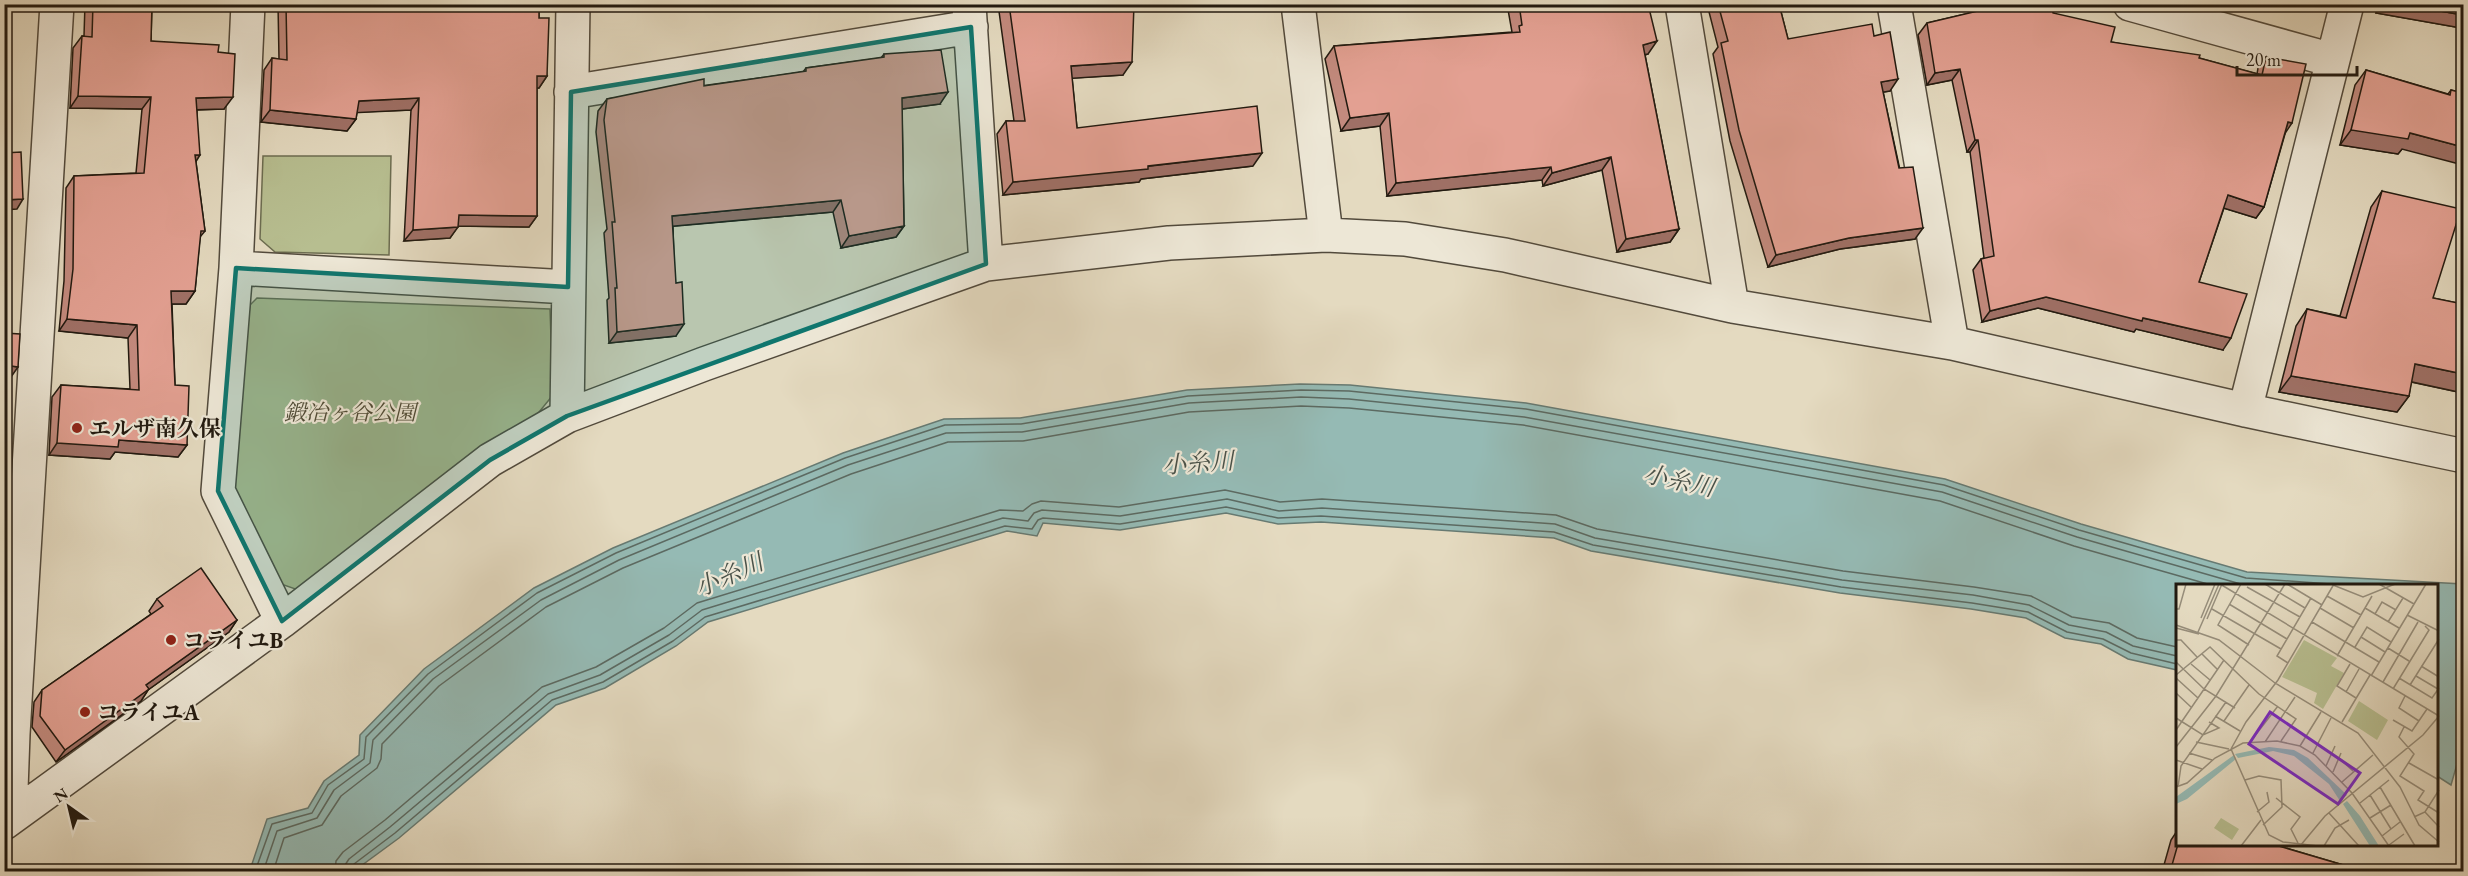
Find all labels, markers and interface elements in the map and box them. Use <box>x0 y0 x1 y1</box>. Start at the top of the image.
scale bar <box>2237 39 2357 77</box>
text: 20 m <box>2246 48 2281 71</box>
park label: 鍛冶ヶ谷公園 <box>284 398 419 427</box>
place label: エルザ南久保 <box>89 414 221 443</box>
marker: エルザ南久保 <box>70 421 84 435</box>
water label: 小糸川 <box>1161 444 1238 480</box>
water label: 小糸川 <box>1641 458 1720 504</box>
water label: 小糸川 <box>690 545 771 603</box>
inset map <box>2176 584 2438 846</box>
place label: コライユB <box>183 626 283 655</box>
marker: コライユB <box>164 633 178 647</box>
place label: コライユA <box>97 698 199 727</box>
marker: コライユA <box>78 705 92 719</box>
north arrow <box>39 777 99 837</box>
text: N <box>50 783 72 807</box>

